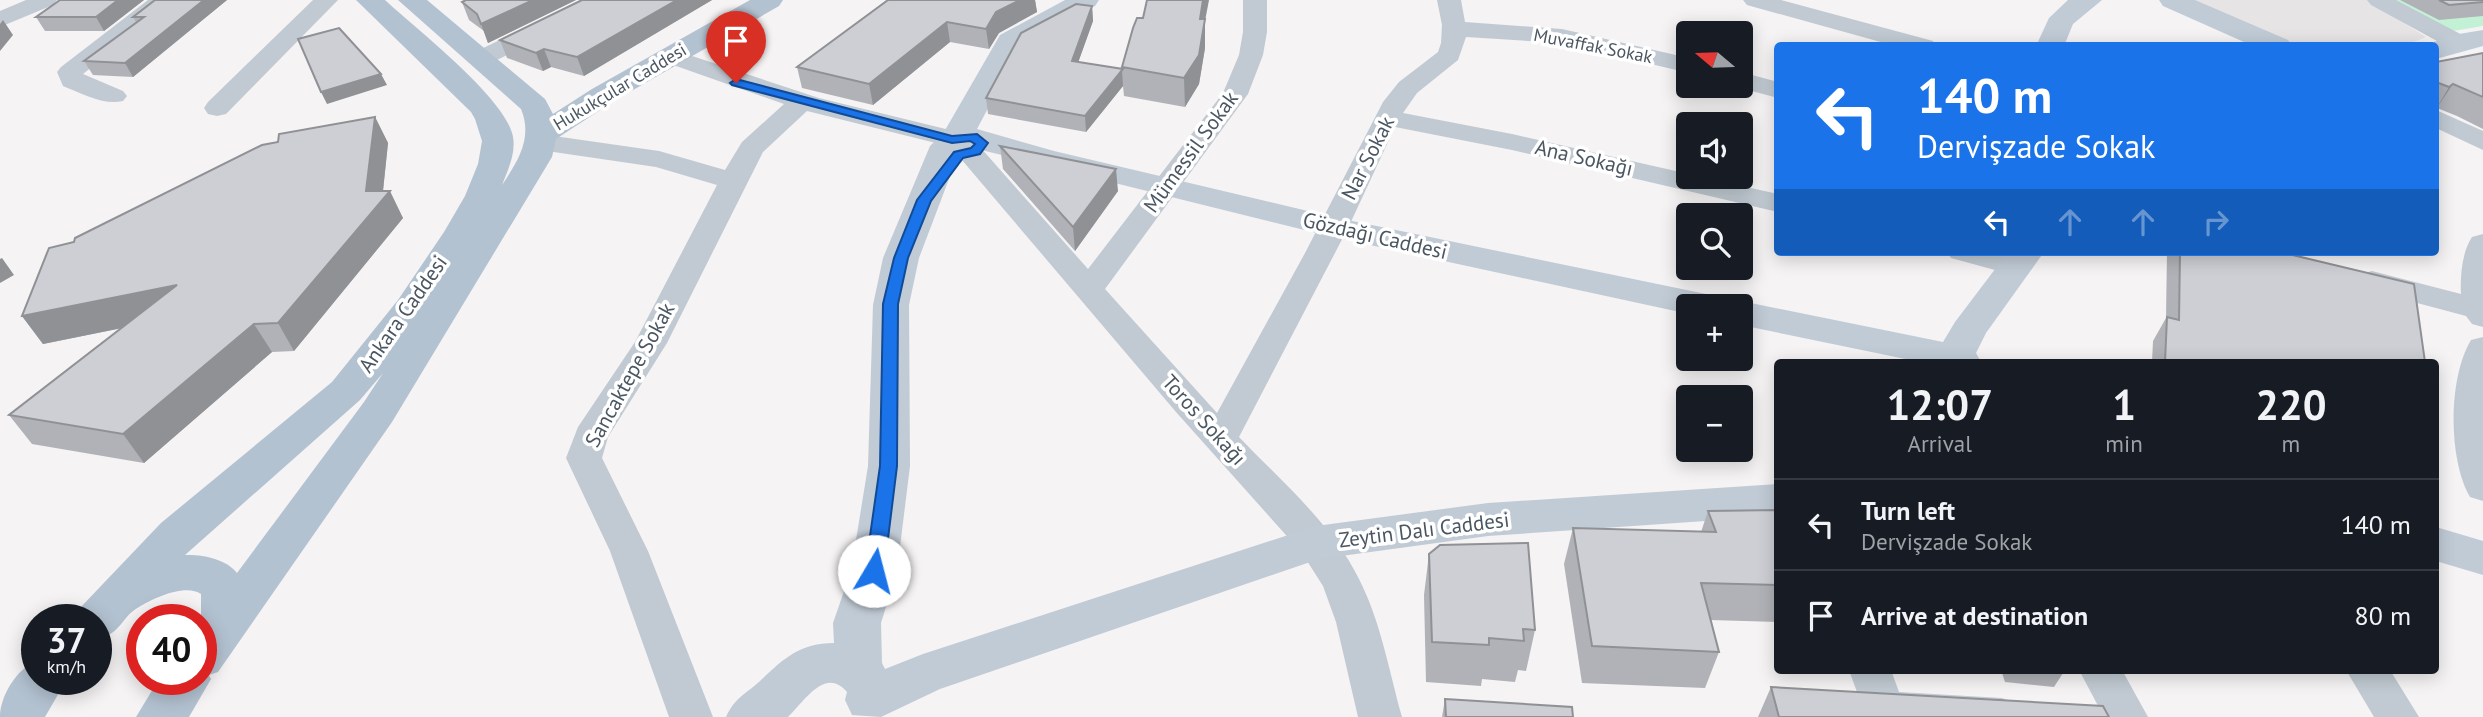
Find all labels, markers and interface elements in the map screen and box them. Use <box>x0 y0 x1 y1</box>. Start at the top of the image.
pin <box>706 11 766 83</box>
north arrow <box>1676 21 1754 98</box>
map controls <box>1676 21 1753 462</box>
icon: arrive <box>717 22 755 60</box>
street label: Muvaffak Sokak <box>1532 23 1655 68</box>
street label: Hukukçular Caddesi <box>549 38 691 135</box>
text: 140 m <box>1917 63 2052 127</box>
icon: left <box>1802 70 1893 161</box>
street label: Mümessil Sokak <box>1137 86 1244 218</box>
street label: Nar Sokak <box>1335 111 1400 204</box>
button: sound <box>1676 112 1753 189</box>
text: Dervişzade Sokak <box>1917 125 2155 167</box>
street label: Ana Sokağı <box>1533 133 1636 182</box>
button: search <box>1676 203 1753 280</box>
icon: left <box>1978 203 2016 241</box>
icon: ahead <box>2051 203 2089 241</box>
icon: ahead <box>2124 203 2162 241</box>
icon: right <box>2197 203 2235 241</box>
street label: Gözdağı Caddesi <box>1300 206 1450 265</box>
street label: Ankara Caddesi <box>352 250 453 378</box>
button: + <box>1676 294 1753 371</box>
street label: Sancaktepe Sokak <box>579 298 680 452</box>
street label: Toros Sokağı <box>1157 369 1252 471</box>
text: 12:07 <box>1886 377 1993 432</box>
text: 1 <box>2112 377 2136 432</box>
text: 220 <box>2255 377 2327 432</box>
button: − <box>1676 385 1753 462</box>
text: Arrival <box>1907 429 1972 458</box>
text: min <box>2105 429 2143 458</box>
text: m <box>2282 429 2300 458</box>
text: Turn left <box>1861 494 1955 527</box>
street label: Zeytin Dalı Caddesi <box>1337 506 1511 553</box>
icon: left <box>1802 506 1840 544</box>
text: 140 m <box>2340 508 2411 541</box>
text: Dervişzade Sokak <box>1861 527 2032 556</box>
position arrow <box>837 534 911 608</box>
icon: arrive <box>1802 597 1840 635</box>
text: Arrive at destination <box>1861 599 2088 632</box>
text: 80 m <box>2355 599 2411 632</box>
speed limit sign: 40 <box>126 604 217 695</box>
text: 37 <box>47 617 86 663</box>
text: km/h <box>47 655 86 678</box>

